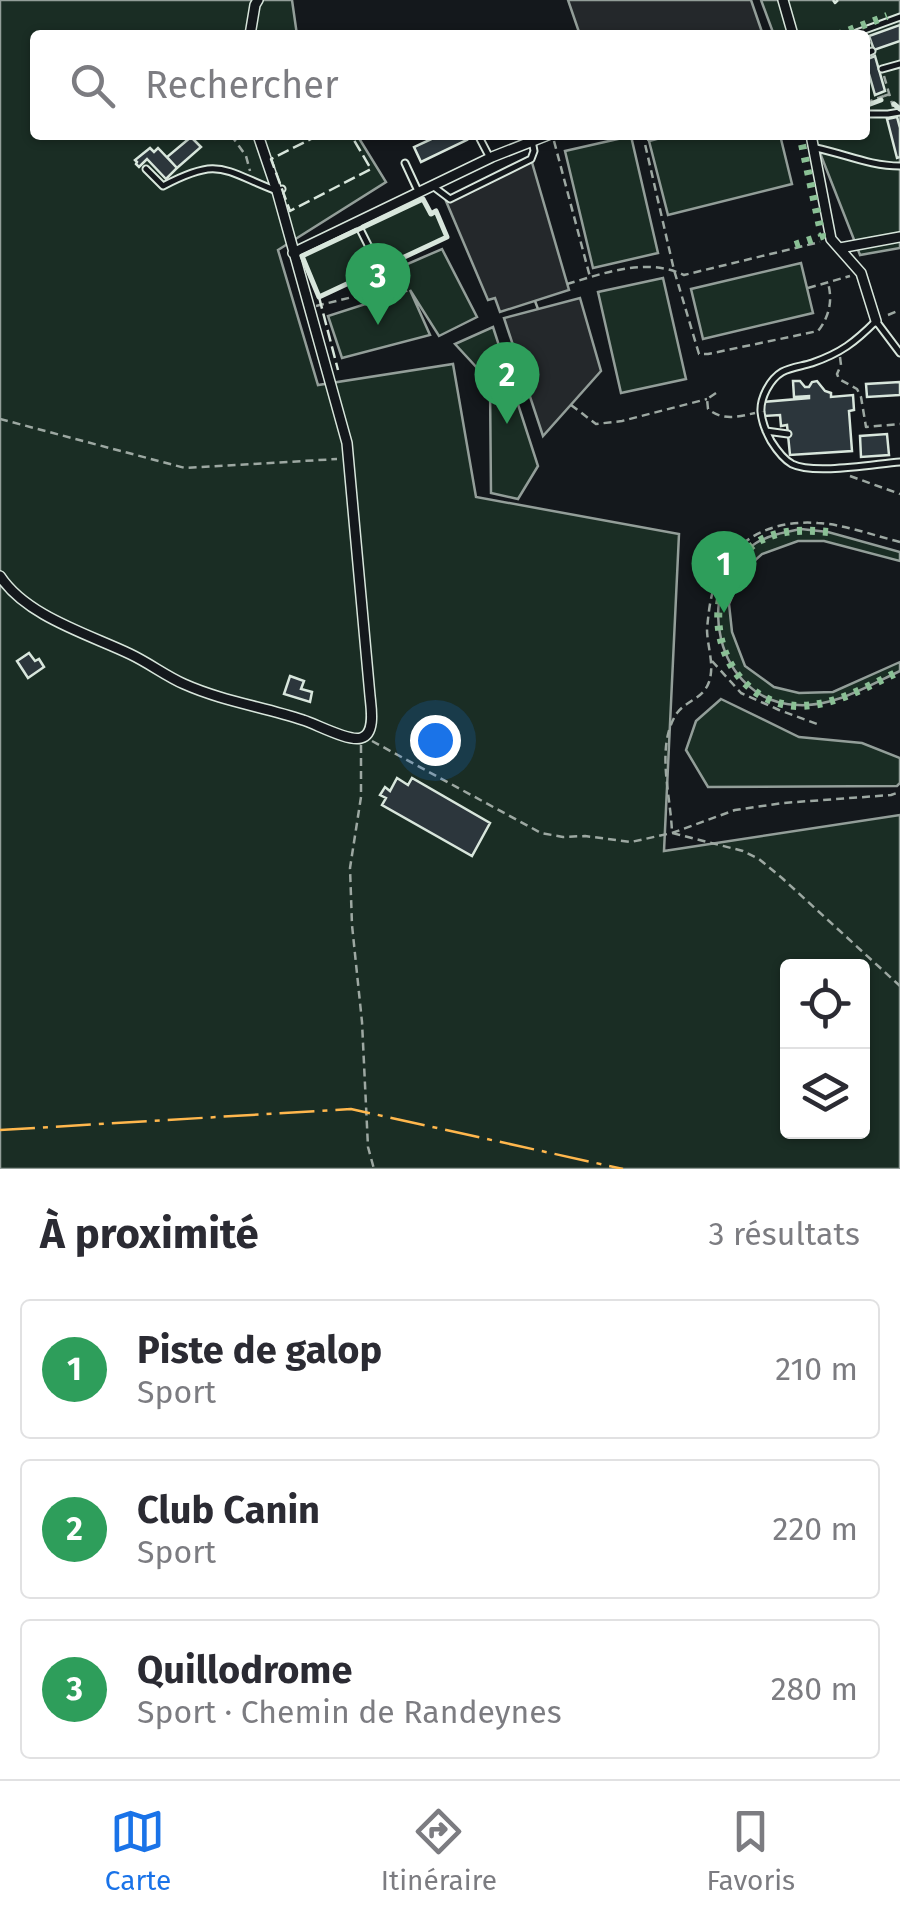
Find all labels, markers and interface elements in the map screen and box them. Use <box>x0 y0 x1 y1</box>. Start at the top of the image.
search box <box>30 30 870 140</box>
icon: search <box>65 58 120 113</box>
text: Rechercher <box>145 62 339 108</box>
pin: 3 <box>346 242 410 325</box>
pin: 2 <box>474 342 540 424</box>
pin: 1 <box>692 530 756 613</box>
your location <box>410 715 461 766</box>
map controls <box>780 959 870 1139</box>
button: locate <box>780 959 870 1049</box>
button: layers <box>780 1049 870 1139</box>
text: À proximité <box>40 1209 259 1259</box>
text: 3 résultats <box>709 1215 860 1253</box>
text: Piste de galop <box>137 1327 382 1373</box>
text: 1 <box>67 1350 82 1388</box>
text: 210 m <box>775 1350 858 1388</box>
text: Sport <box>137 1373 216 1411</box>
text: Club Canin <box>137 1487 320 1533</box>
text: 2 <box>66 1510 83 1548</box>
text: 220 m <box>773 1510 858 1548</box>
text: Sport <box>137 1533 216 1571</box>
text: Quillodrome <box>137 1647 352 1693</box>
text: 3 <box>66 1670 83 1708</box>
text: 280 m <box>771 1670 858 1708</box>
text: Sport · Chemin de Randeynes <box>137 1693 562 1731</box>
tab: Carte <box>105 1804 171 1897</box>
tab: Itinéraire <box>381 1804 497 1897</box>
tab: Favoris <box>707 1804 795 1897</box>

